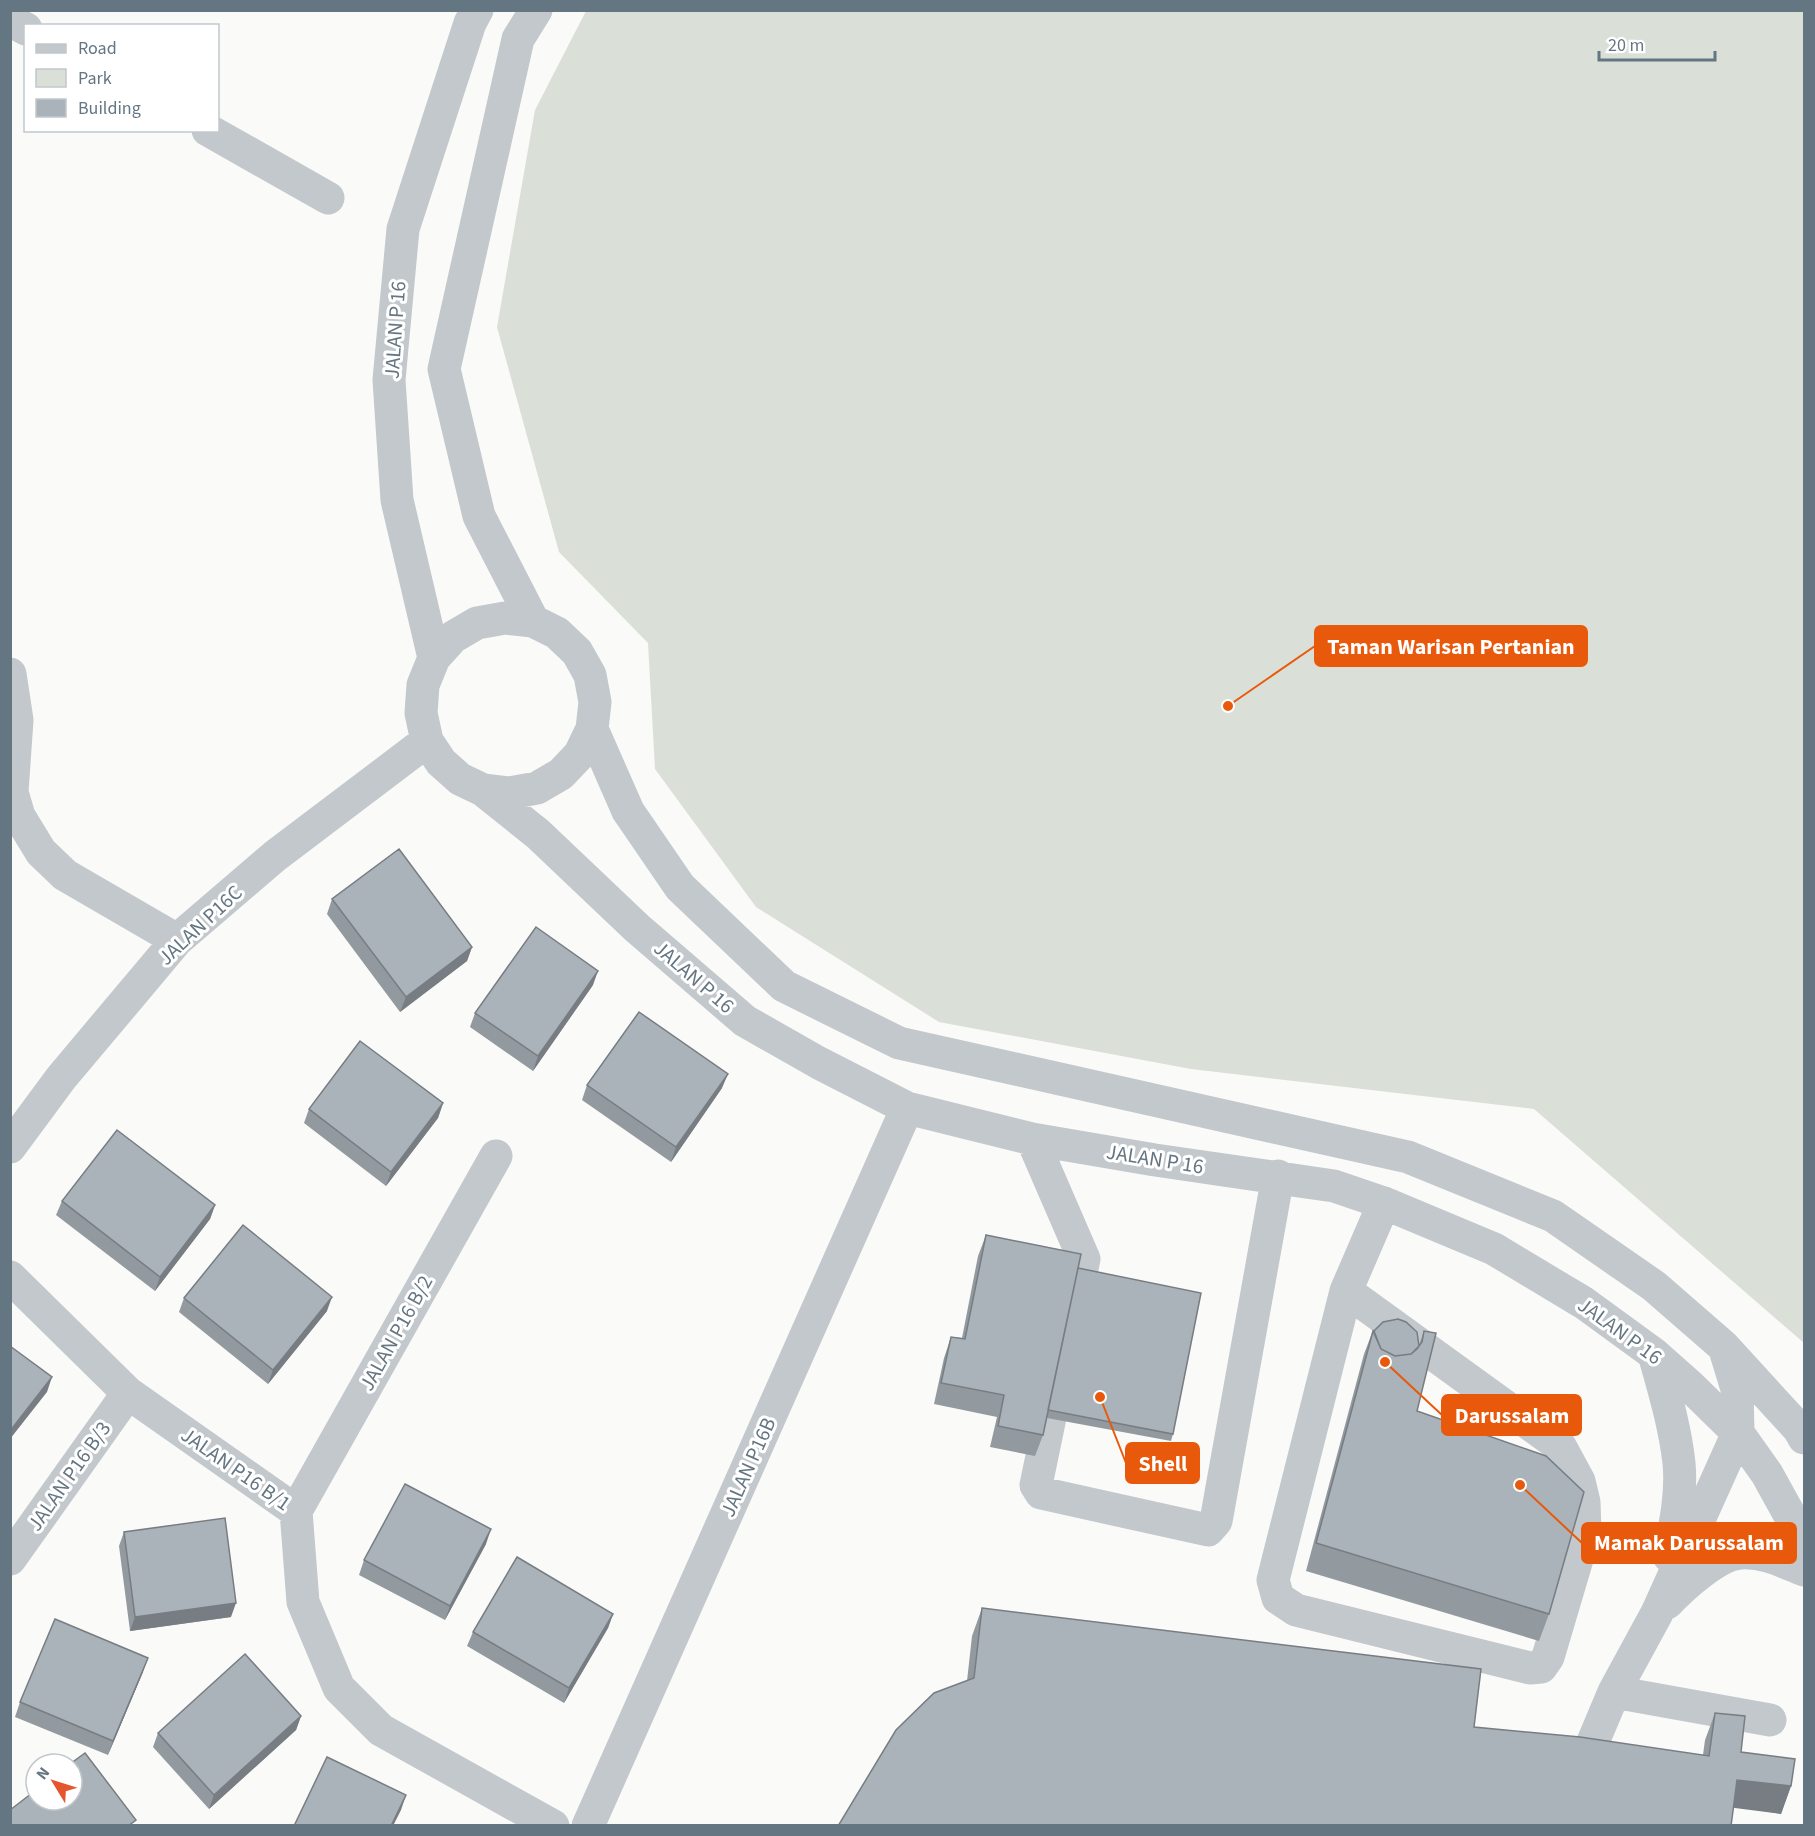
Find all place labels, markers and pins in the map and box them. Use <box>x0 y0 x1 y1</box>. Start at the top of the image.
callout: Taman Warisan Pertanian <box>1315 626 1587 666</box>
callout: Darussalam <box>1442 1395 1581 1435</box>
callout: Shell <box>1126 1443 1199 1483</box>
callout: Mamak Darussalam <box>1582 1523 1796 1563</box>

